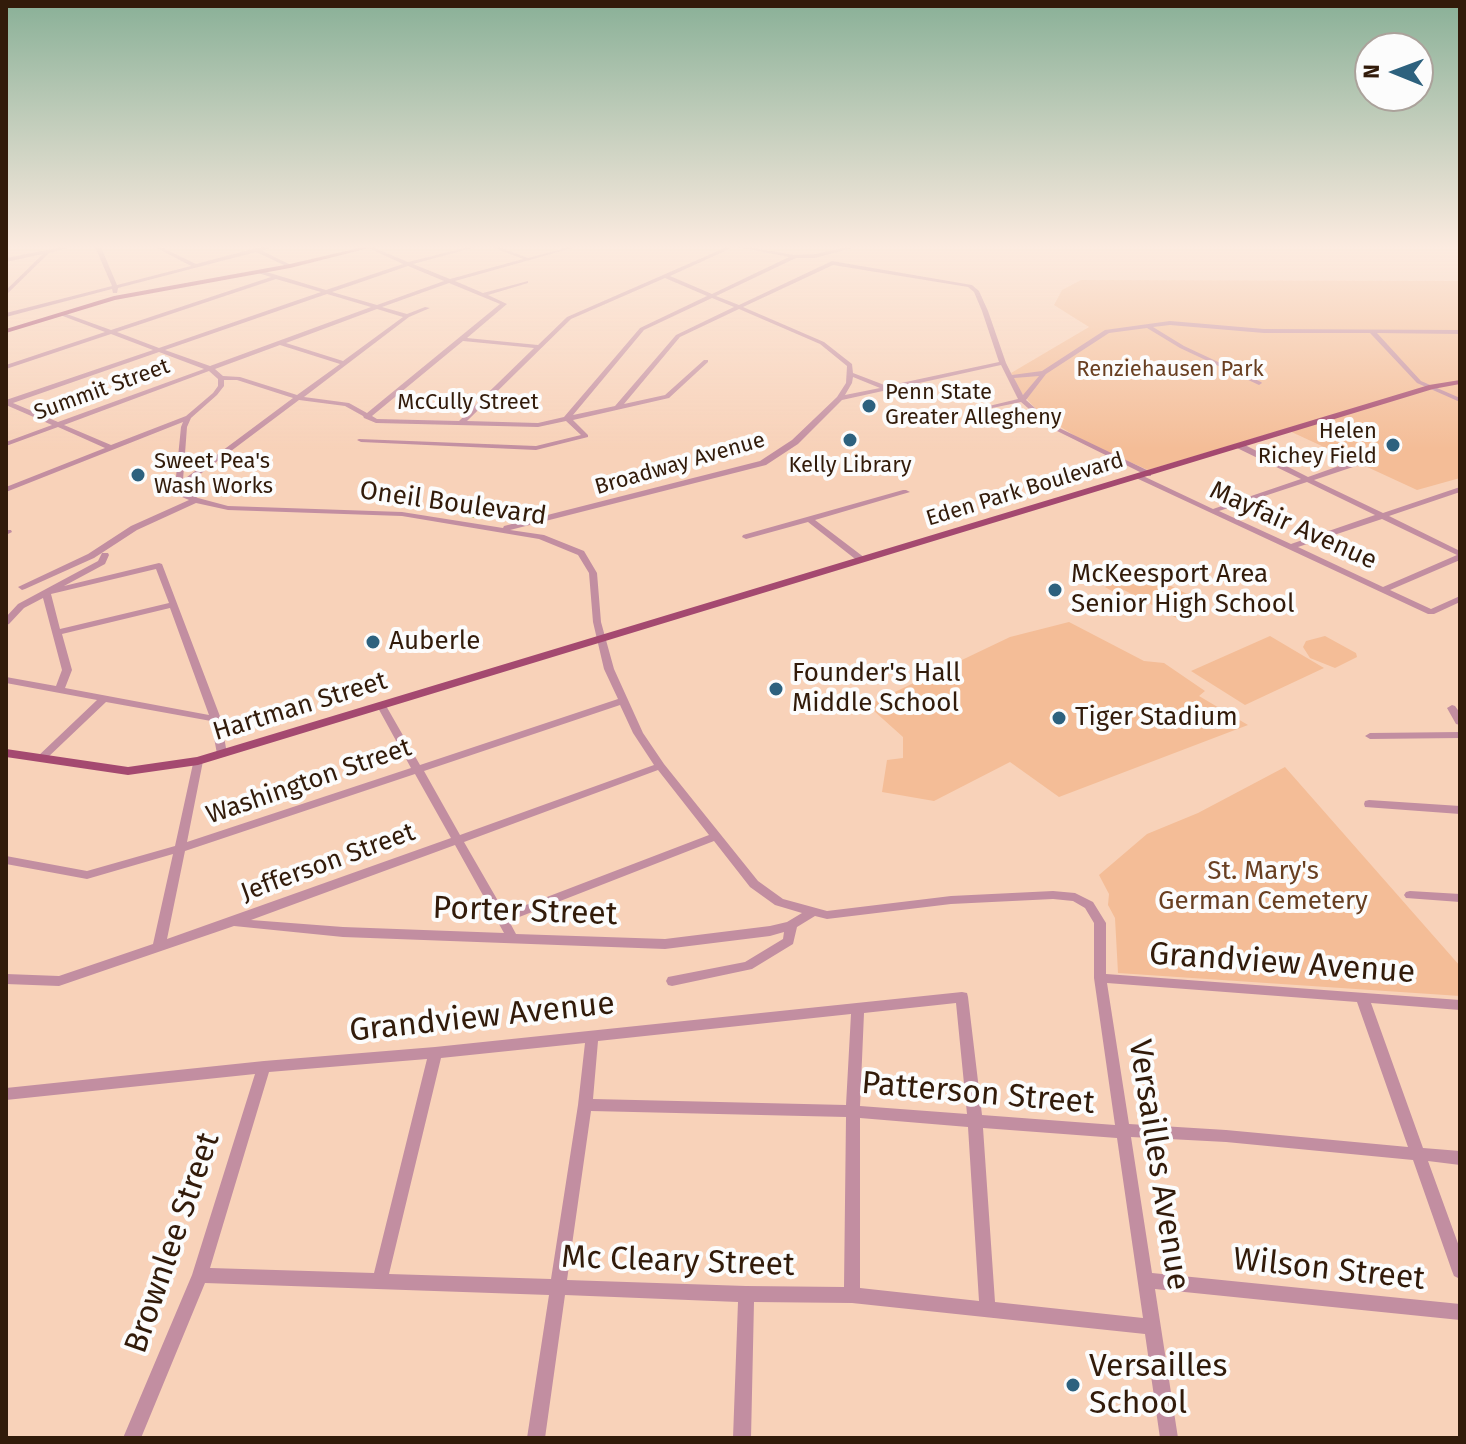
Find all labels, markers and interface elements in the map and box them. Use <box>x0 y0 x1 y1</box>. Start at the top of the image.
north arrow <box>1354 32 1434 112</box>
text: N <box>1358 64 1385 79</box>
street label: Summit Street <box>31 353 173 427</box>
park label: Renziehausen Park <box>1076 357 1264 383</box>
place label: Penn State Greater Allegheny <box>885 380 1062 432</box>
street label: McCully Street <box>397 390 539 416</box>
marker: Penn State Greater Allegheny <box>860 397 878 415</box>
place label: Helen Richey Field <box>1258 419 1377 470</box>
street label: Broadway Avenue <box>592 427 768 501</box>
marker: Kelly Library <box>841 431 859 449</box>
marker: Helen Richey Field <box>1384 436 1402 454</box>
street label: Eden Park Boulevard <box>923 447 1127 533</box>
place label: Sweet Pea's Wash Works <box>154 449 273 500</box>
place label: Kelly Library <box>788 453 912 479</box>
marker: Sweet Pea's Wash Works <box>129 466 147 484</box>
street label: Oneil Boulevard <box>358 475 548 533</box>
street label: Mayfair Avenue <box>1205 475 1381 577</box>
place label: McKeesport Area Senior High School <box>1071 559 1294 620</box>
marker: McKeesport Area Senior High School <box>1046 581 1064 599</box>
place label: Auberle <box>389 626 480 658</box>
marker: Auberle <box>364 633 382 651</box>
place label: Founder's Hall Middle School <box>792 658 961 720</box>
street label: Hartman Street <box>209 666 391 748</box>
marker: Founder's Hall Middle School <box>767 680 785 698</box>
place label: Tiger Stadium <box>1075 702 1238 734</box>
marker: Tiger Stadium <box>1050 709 1068 727</box>
street label: Washington Street <box>202 732 416 832</box>
street label: Jefferson Street <box>237 817 419 909</box>
park label: St. Mary's German Cemetery <box>1158 856 1368 918</box>
street label: Porter Street <box>432 890 618 934</box>
street label: Grandview Avenue <box>1148 936 1416 992</box>
street label: Grandview Avenue <box>347 985 617 1051</box>
street label: Versailles Avenue <box>1119 1037 1197 1293</box>
street label: Patterson Street <box>860 1065 1096 1123</box>
street label: Brownlee Street <box>117 1128 229 1358</box>
street label: Mc Cleary Street <box>561 1239 795 1285</box>
street label: Wilson Street <box>1231 1241 1427 1299</box>
place label: Versailles School <box>1089 1348 1227 1423</box>
marker: Versailles School <box>1064 1376 1082 1394</box>

